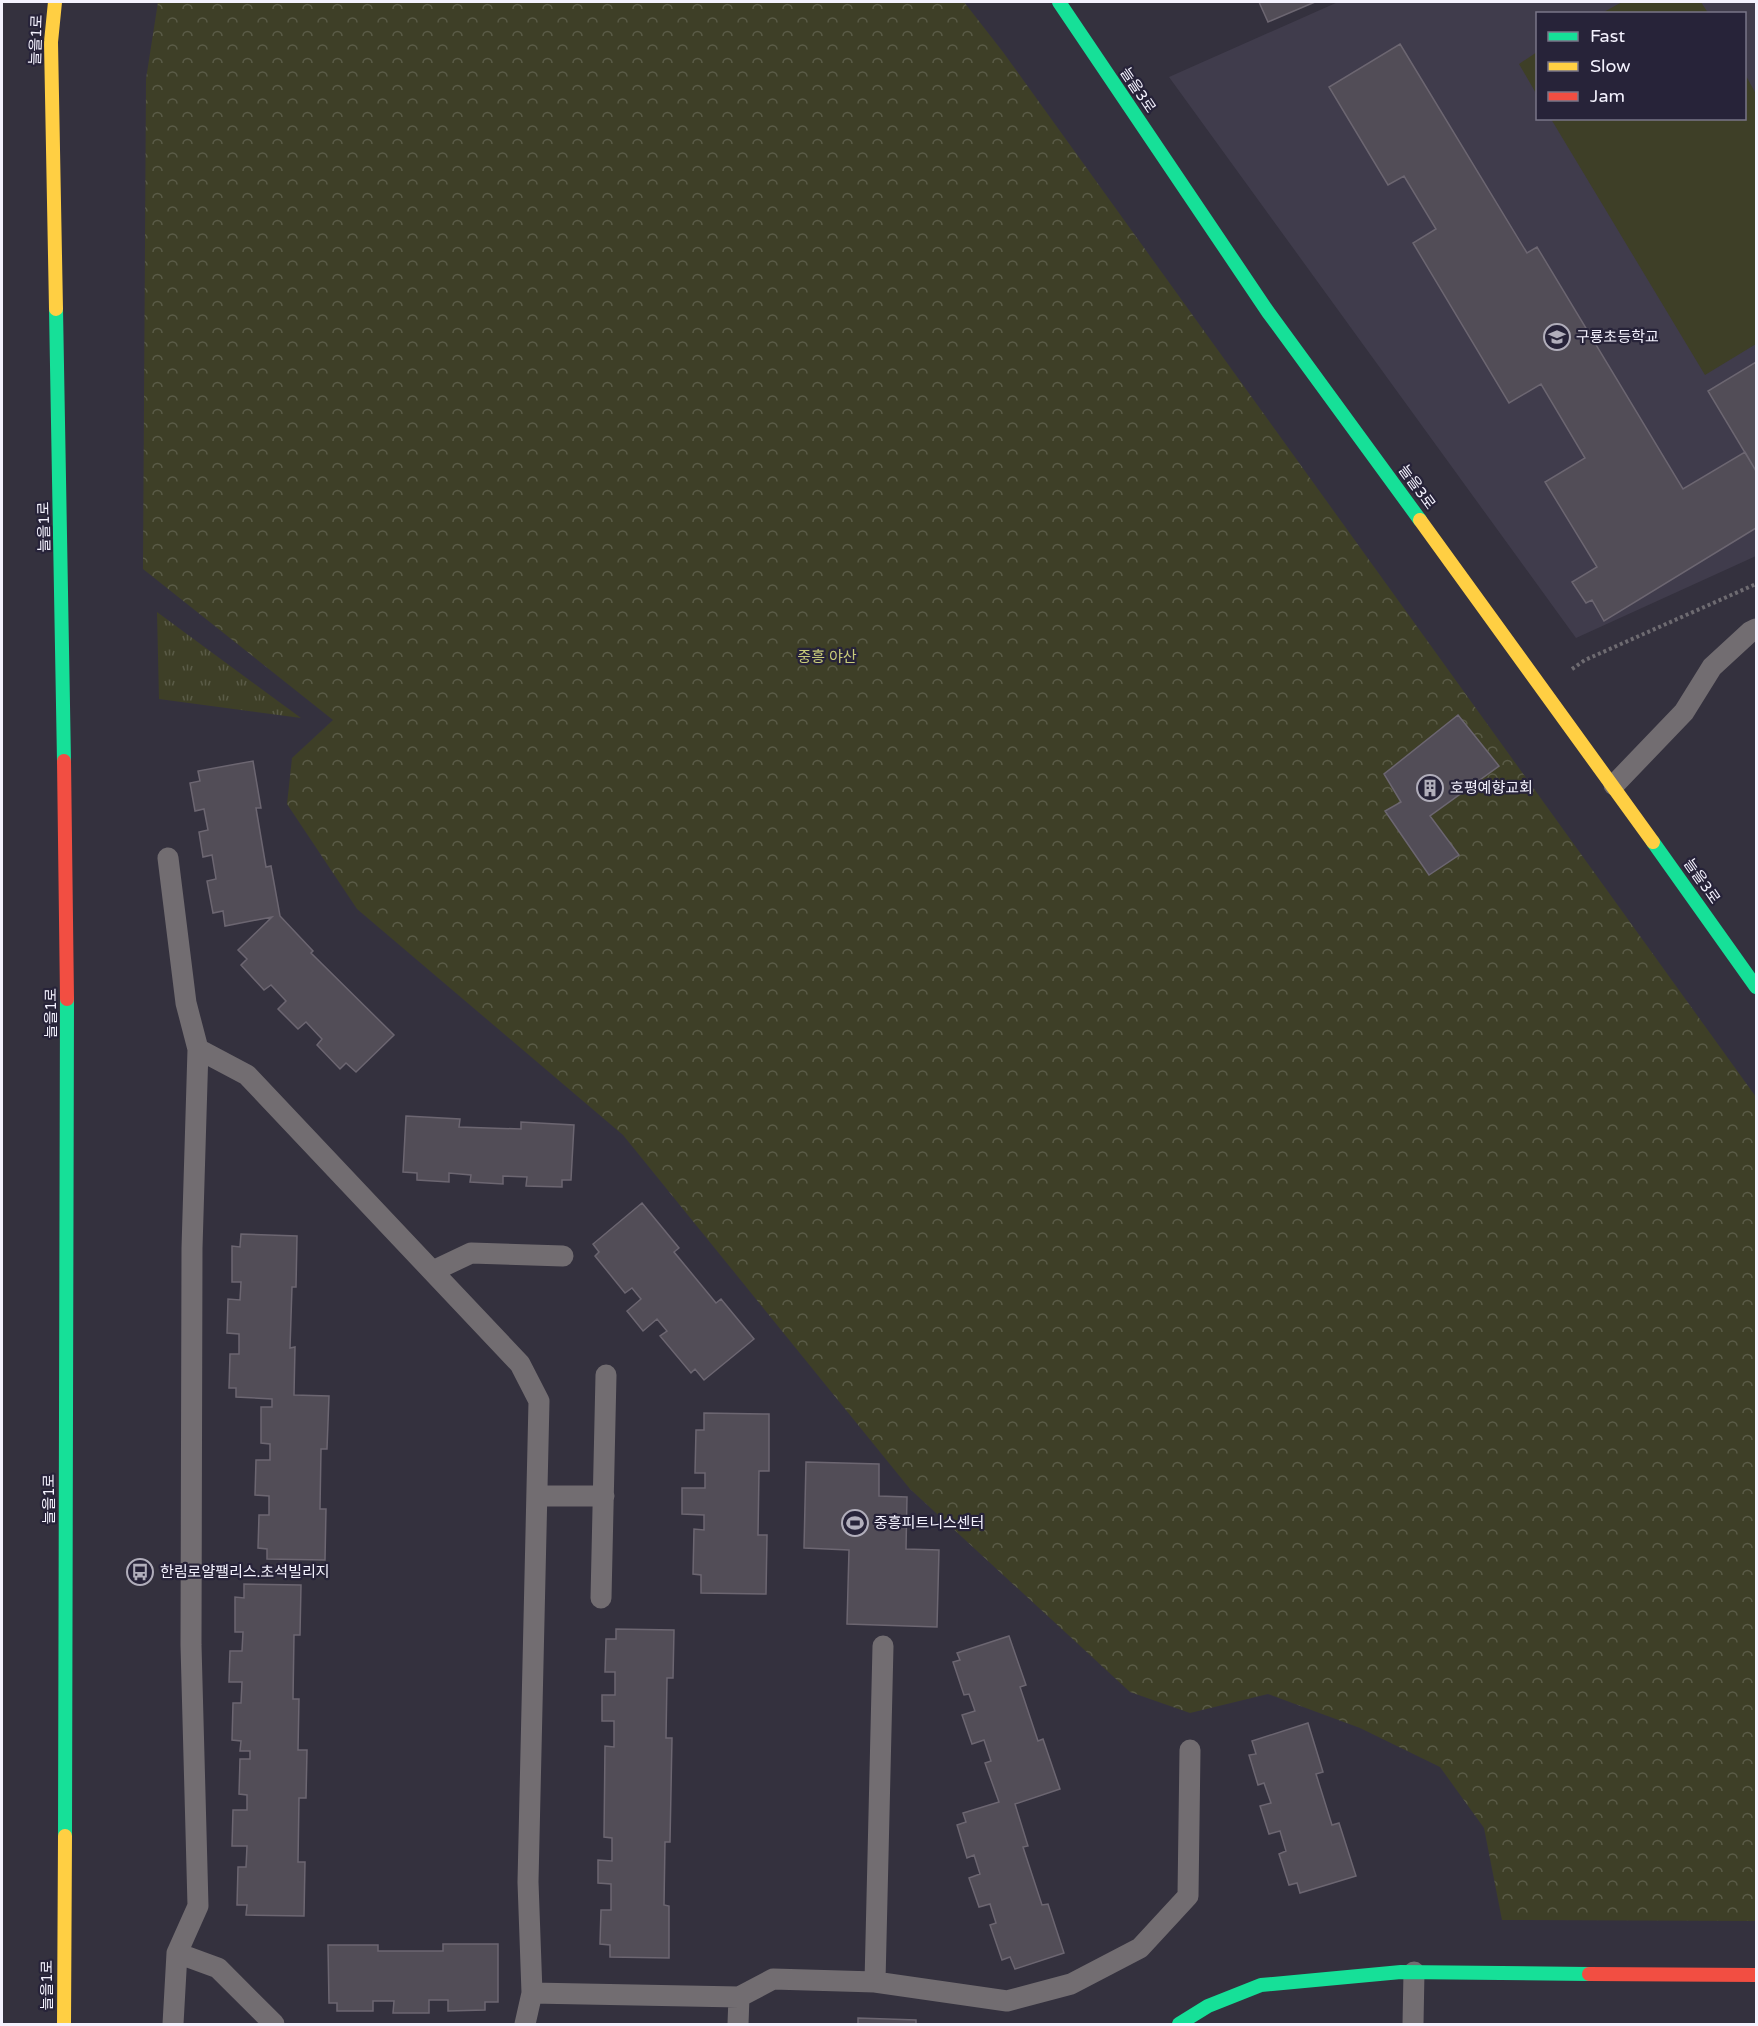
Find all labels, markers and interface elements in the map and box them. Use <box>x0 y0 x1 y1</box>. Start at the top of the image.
legend <box>1536 12 1746 120</box>
street label: 늘을1로 <box>26 14 46 66</box>
text: Fast <box>1590 25 1625 47</box>
text: Slow <box>1590 55 1631 77</box>
street label: 늘을3로 <box>1116 64 1160 116</box>
text: Jam <box>1590 85 1625 107</box>
school or university icon: 구룡초등학교 <box>1542 322 1572 352</box>
place label: 구룡초등학교 <box>1576 328 1659 346</box>
street label: 늘을3로 <box>1395 461 1439 513</box>
street label: 늘을1로 <box>35 501 53 553</box>
park label: 중흥 야산 <box>797 648 857 666</box>
building icon: 호평예향교회 <box>1415 773 1445 803</box>
place label: 호평예향교회 <box>1450 779 1533 797</box>
street label: 늘을3로 <box>1680 855 1724 907</box>
street label: 늘을1로 <box>42 988 60 1038</box>
street label: 늘을1로 <box>40 1474 58 1524</box>
sports icon: 중흥피트니스센터 <box>840 1508 870 1538</box>
place label: 중흥피트니스센터 <box>874 1514 984 1532</box>
bus stop icon: 한림로얄팰리스.초석빌리지 <box>125 1557 155 1587</box>
place label: 한림로얄팰리스.초석빌리지 <box>160 1563 330 1581</box>
street label: 늘을1로 <box>38 1960 56 2010</box>

